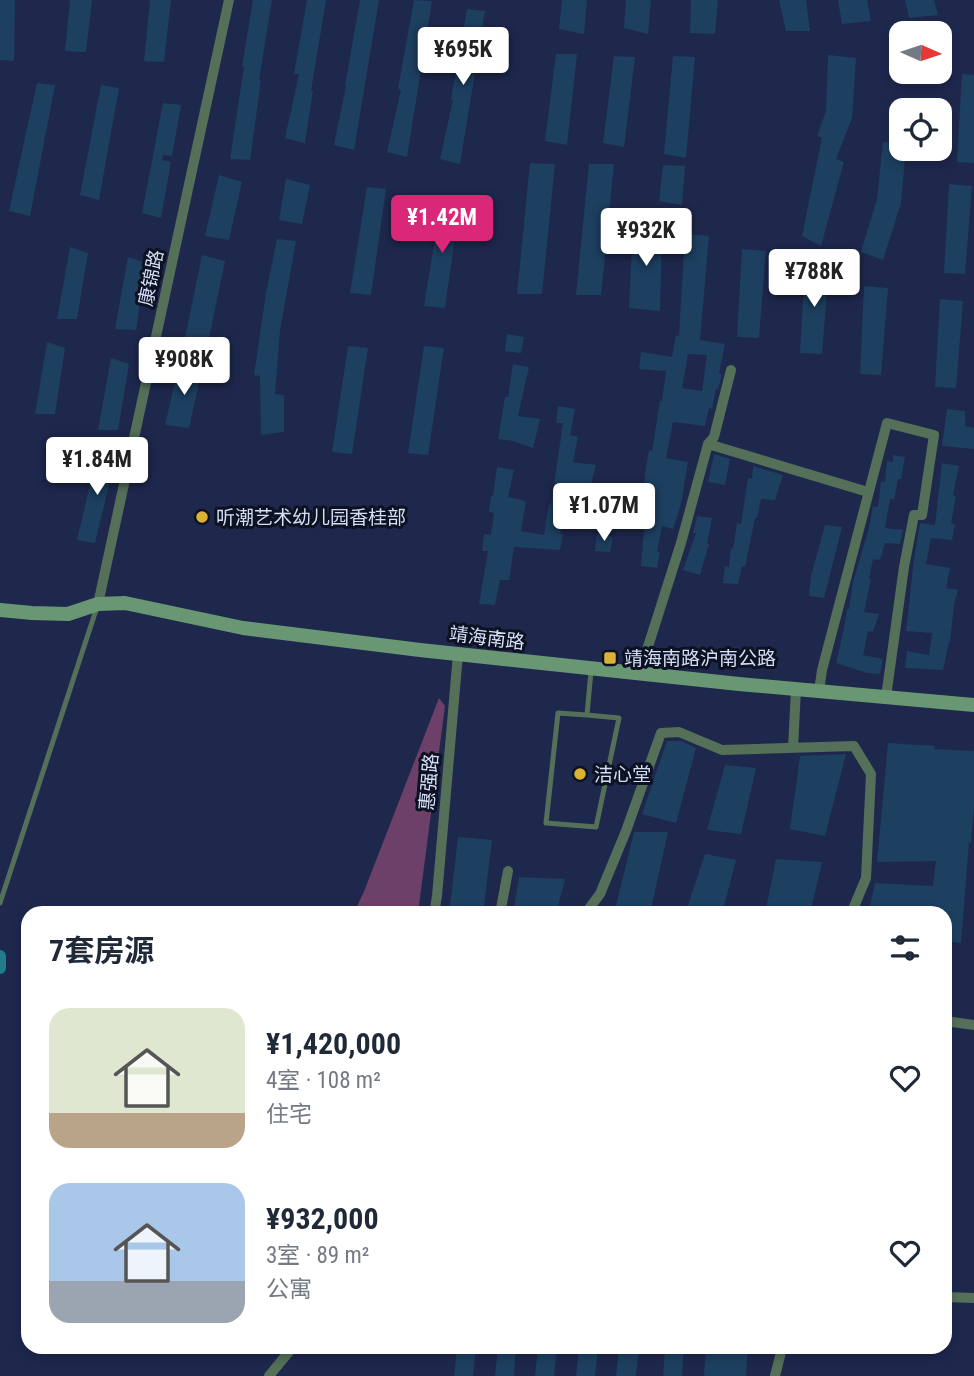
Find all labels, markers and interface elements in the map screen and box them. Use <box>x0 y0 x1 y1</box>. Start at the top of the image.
north arrow <box>889 21 952 84</box>
map controls <box>889 21 952 161</box>
pin: ¥695K <box>414 28 512 87</box>
text: ¥695K <box>434 36 492 63</box>
button: locate <box>889 98 952 161</box>
pin: ¥1.42M <box>385 196 499 255</box>
text: ¥1.42M <box>407 204 477 231</box>
pin: ¥932K <box>597 208 695 268</box>
text: ¥932K <box>617 217 675 244</box>
street label: 康锦路 <box>134 248 168 308</box>
pin: ¥788K <box>765 250 863 309</box>
text: ¥788K <box>785 258 843 285</box>
pin: ¥908K <box>135 338 233 397</box>
text: ¥908K <box>155 346 213 373</box>
pin: ¥1.84M <box>40 438 154 497</box>
text: ¥1.84M <box>62 446 132 473</box>
pin: ¥1.07M <box>547 484 661 543</box>
text: ¥1.07M <box>569 492 639 519</box>
place label: 听潮艺术幼儿园香桂部 <box>216 506 406 529</box>
marker: 听潮艺术幼儿园香桂部 <box>194 509 210 525</box>
street label: 靖海南路 <box>448 622 526 654</box>
place label: 靖海南路沪南公路 <box>624 647 776 670</box>
marker: 靖海南路沪南公路 <box>602 650 618 666</box>
street label: 惠强路 <box>415 753 443 811</box>
place label: 洁心堂 <box>594 763 651 786</box>
marker: 洁心堂 <box>572 766 588 782</box>
icon: filters <box>886 929 924 967</box>
text: 7套房源 <box>49 933 154 968</box>
text: ¥1,420,000 <box>266 1026 401 1061</box>
icon: home <box>105 1036 189 1120</box>
icon: heart <box>886 1059 924 1097</box>
text: 4室 · 108 m² <box>266 1067 381 1094</box>
text: 住宅 <box>266 1101 312 1128</box>
text: ¥932,000 <box>266 1201 379 1236</box>
icon: home <box>105 1211 189 1295</box>
icon: heart <box>886 1234 924 1272</box>
text: 3室 · 89 m² <box>266 1242 369 1269</box>
text: 公寓 <box>266 1276 312 1303</box>

